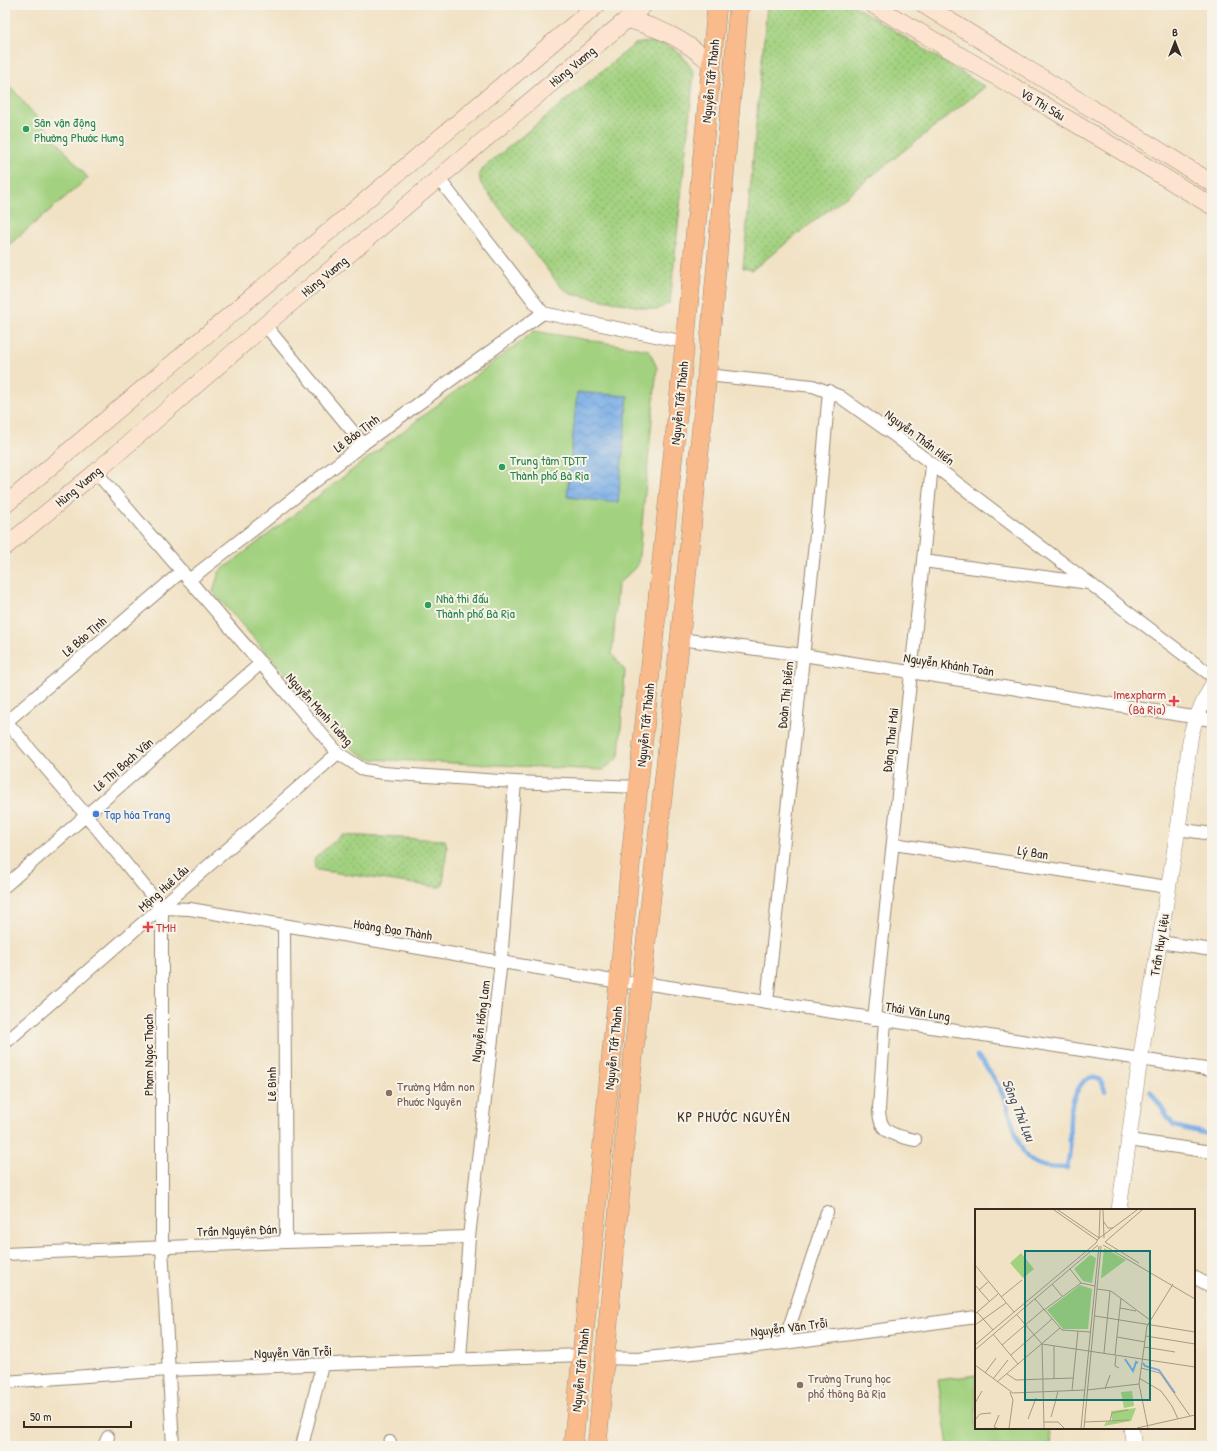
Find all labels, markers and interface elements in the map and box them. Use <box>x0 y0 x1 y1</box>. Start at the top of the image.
north arrow <box>1155 22 1195 62</box>
text: B <box>1172 25 1178 39</box>
street label: Nguyễn Tất Thành <box>697 38 723 124</box>
street label: Hùng Vương <box>545 41 599 91</box>
street label: Võ Thị Sáu <box>1017 84 1069 124</box>
place label: Sân vận động Phường Phước Hưng <box>34 113 124 146</box>
marker: Sân vận động Phường Phước Hưng <box>21 124 31 134</box>
street label: Hùng Vương <box>297 251 351 301</box>
street label: Nguyễn Tất Thành <box>666 360 692 446</box>
street label: Nguyễn Thần Hiến <box>881 405 959 469</box>
street label: Lê Bảo Tịnh <box>329 409 383 456</box>
place label: Trung tâm TDTT Thành phố Bà Rịa <box>510 451 589 484</box>
street label: Hùng Vương <box>51 461 105 511</box>
marker: Trung tâm TDTT Thành phố Bà Rịa <box>497 462 507 472</box>
place label: Nhà thi đấu Thành phố Bà Rịa <box>436 589 515 622</box>
marker: Nhà thi đấu Thành phố Bà Rịa <box>423 600 433 610</box>
street label: Lê Bảo Tịnh <box>58 611 110 660</box>
street label: Nguyễn Khánh Toàn <box>902 648 996 680</box>
street label: Đoàn Thị Điểm <box>773 660 798 730</box>
street label: Nguyễn Mạnh Tường <box>282 669 358 750</box>
street label: Nguyễn Tất Thành <box>632 682 658 768</box>
place label: Imexpharm (Bà Rịa) <box>1113 685 1166 718</box>
marker: Imexpharm (Bà Rịa) <box>1169 696 1179 706</box>
street label: Đặng Thai Mai <box>878 707 902 773</box>
street label: Lê Thị Bạch Vân <box>89 733 157 795</box>
place label: Tạp hóa Trang <box>104 805 171 823</box>
marker: Tạp hóa Trang <box>91 809 101 819</box>
street label: Lý Ban <box>1016 841 1050 863</box>
street label: Mộng Huê Lầu <box>134 860 192 916</box>
street label: Trần Huy Liệu <box>1145 913 1173 977</box>
street label: Hoàng Đạo Thành <box>352 914 434 944</box>
place label: TMH <box>156 918 176 936</box>
marker: TMH <box>143 922 153 932</box>
street label: Nguyễn Hồng Lam <box>466 979 494 1063</box>
street label: Thái Văn Lung <box>884 997 952 1025</box>
street label: Nguyễn Tất Thành <box>600 1005 626 1091</box>
street label: Phạm Ngọc Thạch <box>139 1014 157 1096</box>
street label: Lê Bình <box>262 1067 280 1101</box>
water label: Sông Thủ Lựu <box>997 1076 1041 1145</box>
place label: Trường Mầm non Phước Nguyên <box>397 1077 475 1110</box>
marker: Trường Mầm non Phước Nguyên <box>384 1088 394 1098</box>
district label: KP PHƯỚC NGUYÊN <box>677 1107 791 1126</box>
inset map <box>975 1209 1195 1429</box>
street label: Trần Nguyên Đán <box>196 1220 278 1240</box>
street label: Nguyễn Văn Trỗi <box>749 1313 829 1341</box>
street label: Nguyễn Tất Thành <box>567 1327 593 1413</box>
street label: Nguyễn Văn Trỗi <box>254 1342 332 1362</box>
place label: Trường Trung học phổ thông Bà Rịa <box>808 1369 891 1402</box>
marker: Trường Trung học phổ thông Bà Rịa <box>795 1380 805 1390</box>
scale bar <box>24 1403 131 1429</box>
text: 50 m <box>30 1408 51 1425</box>

